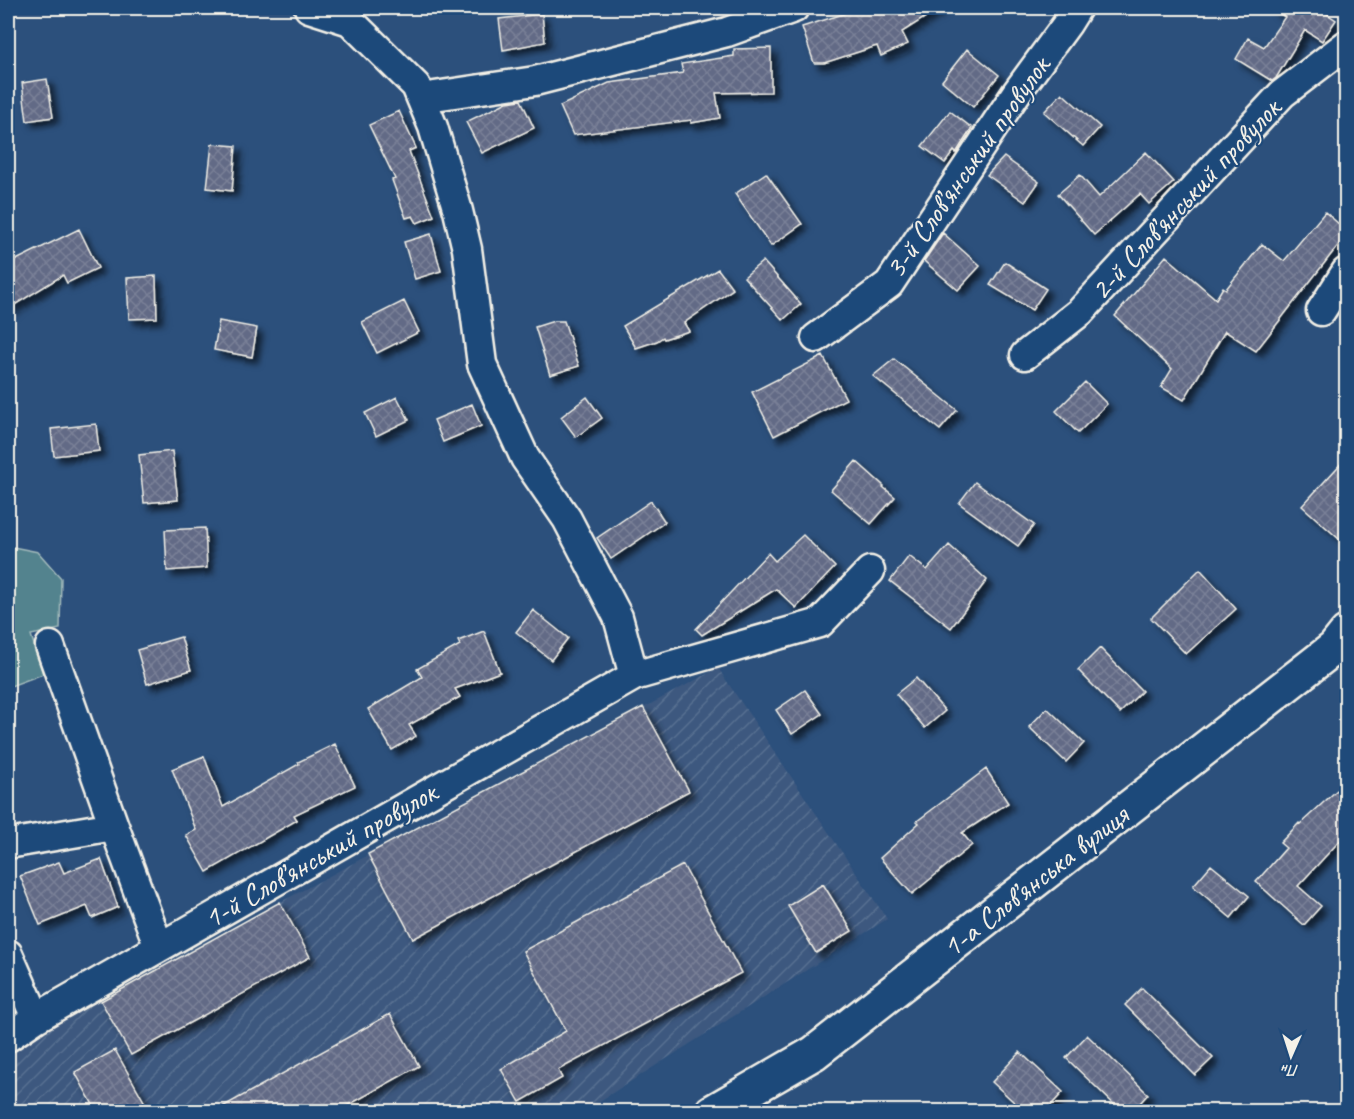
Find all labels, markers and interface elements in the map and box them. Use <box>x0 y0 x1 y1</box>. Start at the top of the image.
street label: 3-й Слов’янський провулок <box>876 47 1059 285</box>
street label: 2-й Слов’янський провулок <box>1082 89 1290 308</box>
street label: 1-й Слов’янський провулок <box>197 772 445 937</box>
street label: 1-а Слов’янська вулиця <box>934 795 1138 966</box>
north arrow <box>1261 1026 1321 1086</box>
text: Пн <box>1280 1060 1299 1080</box>

